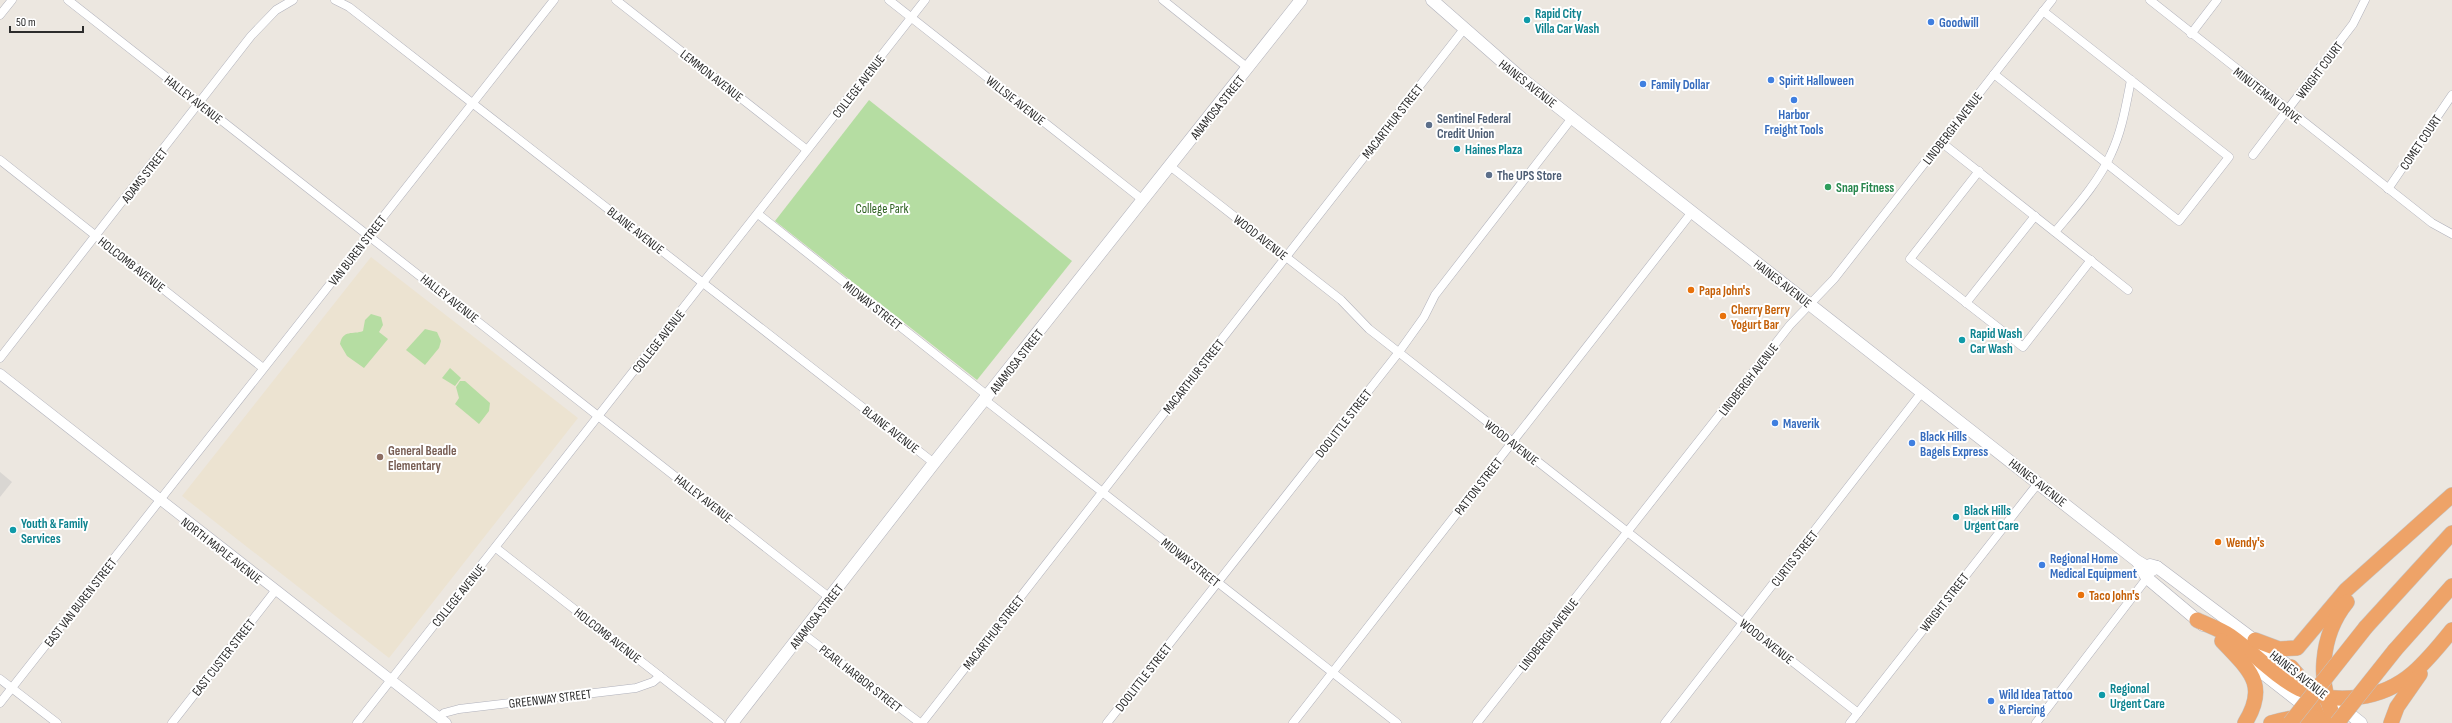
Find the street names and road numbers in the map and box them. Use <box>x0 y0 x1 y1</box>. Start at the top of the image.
street label: WRIGHT COURT <box>2293 39 2347 102</box>
street label: LEMMON AVENUE <box>677 46 746 105</box>
street label: COLLEGE AVENUE <box>829 52 889 122</box>
street label: HAINES AVENUE <box>1495 56 1560 111</box>
street label: MINUTEMAN DRIVE <box>2230 64 2305 127</box>
street label: HALLEY AVENUE <box>161 72 226 127</box>
street label: ANAMOSA STREET <box>1186 72 1248 144</box>
street label: WILLSIE AVENUE <box>982 73 1048 129</box>
street label: MACARTHUR STREET <box>1359 81 1427 162</box>
street label: LINDBERGH AVENUE <box>1920 89 1986 168</box>
street label: COMET COURT <box>2397 112 2445 173</box>
street label: ADAMS STREET <box>118 145 171 207</box>
street label: BLAINE AVENUE <box>604 204 667 258</box>
street label: VAN BUREN STREET <box>325 212 390 289</box>
street label: WOOD AVENUE <box>1230 212 1291 264</box>
street label: HOLCOMB AVENUE <box>95 234 168 296</box>
street label: HAINES AVENUE <box>1750 256 1815 311</box>
street label: HALLEY AVENUE <box>417 271 482 326</box>
street label: MIDWAY STREET <box>840 278 905 334</box>
street label: COLLEGE AVENUE <box>629 307 689 377</box>
street label: ANAMOSA STREET <box>986 326 1047 398</box>
street label: MACARTHUR STREET <box>1160 336 1228 417</box>
street label: LINDBERGH AVENUE <box>1716 340 1782 419</box>
street label: DOOLITTLE STREET <box>1312 386 1375 461</box>
street label: BLAINE AVENUE <box>859 403 922 457</box>
street label: WOOD AVENUE <box>1481 417 1542 469</box>
street label: PATTON STREET <box>1451 455 1506 519</box>
street label: HAINES AVENUE <box>2005 455 2070 510</box>
street label: HALLEY AVENUE <box>671 471 736 526</box>
street label: NORTH MAPLE AVENUE <box>178 514 265 587</box>
street label: CURTIS STREET <box>1768 527 1822 590</box>
street label: MIDWAY STREET <box>1158 535 1223 591</box>
street label: EAST VAN BUREN STREET <box>41 555 120 650</box>
street label: COLLEGE AVENUE <box>429 561 489 630</box>
street label: WRIGHT STREET <box>1917 570 1973 635</box>
street label: ANAMOSA STREET <box>786 581 847 653</box>
street label: MACARTHUR STREET <box>960 592 1028 673</box>
street label: LINDBERGH AVENUE <box>1516 595 1582 674</box>
street label: HOLCOMB AVENUE <box>571 605 644 667</box>
street label: EAST CUSTER STREET <box>189 616 259 699</box>
street label: WOOD AVENUE <box>1736 616 1797 668</box>
street label: DOOLITTLE STREET <box>1112 640 1175 715</box>
street label: PEARL HARBOR STREET <box>816 642 905 716</box>
street label: HAINES AVENUE <box>2266 647 2331 702</box>
street label: GREENWAY STREET <box>508 686 592 712</box>

